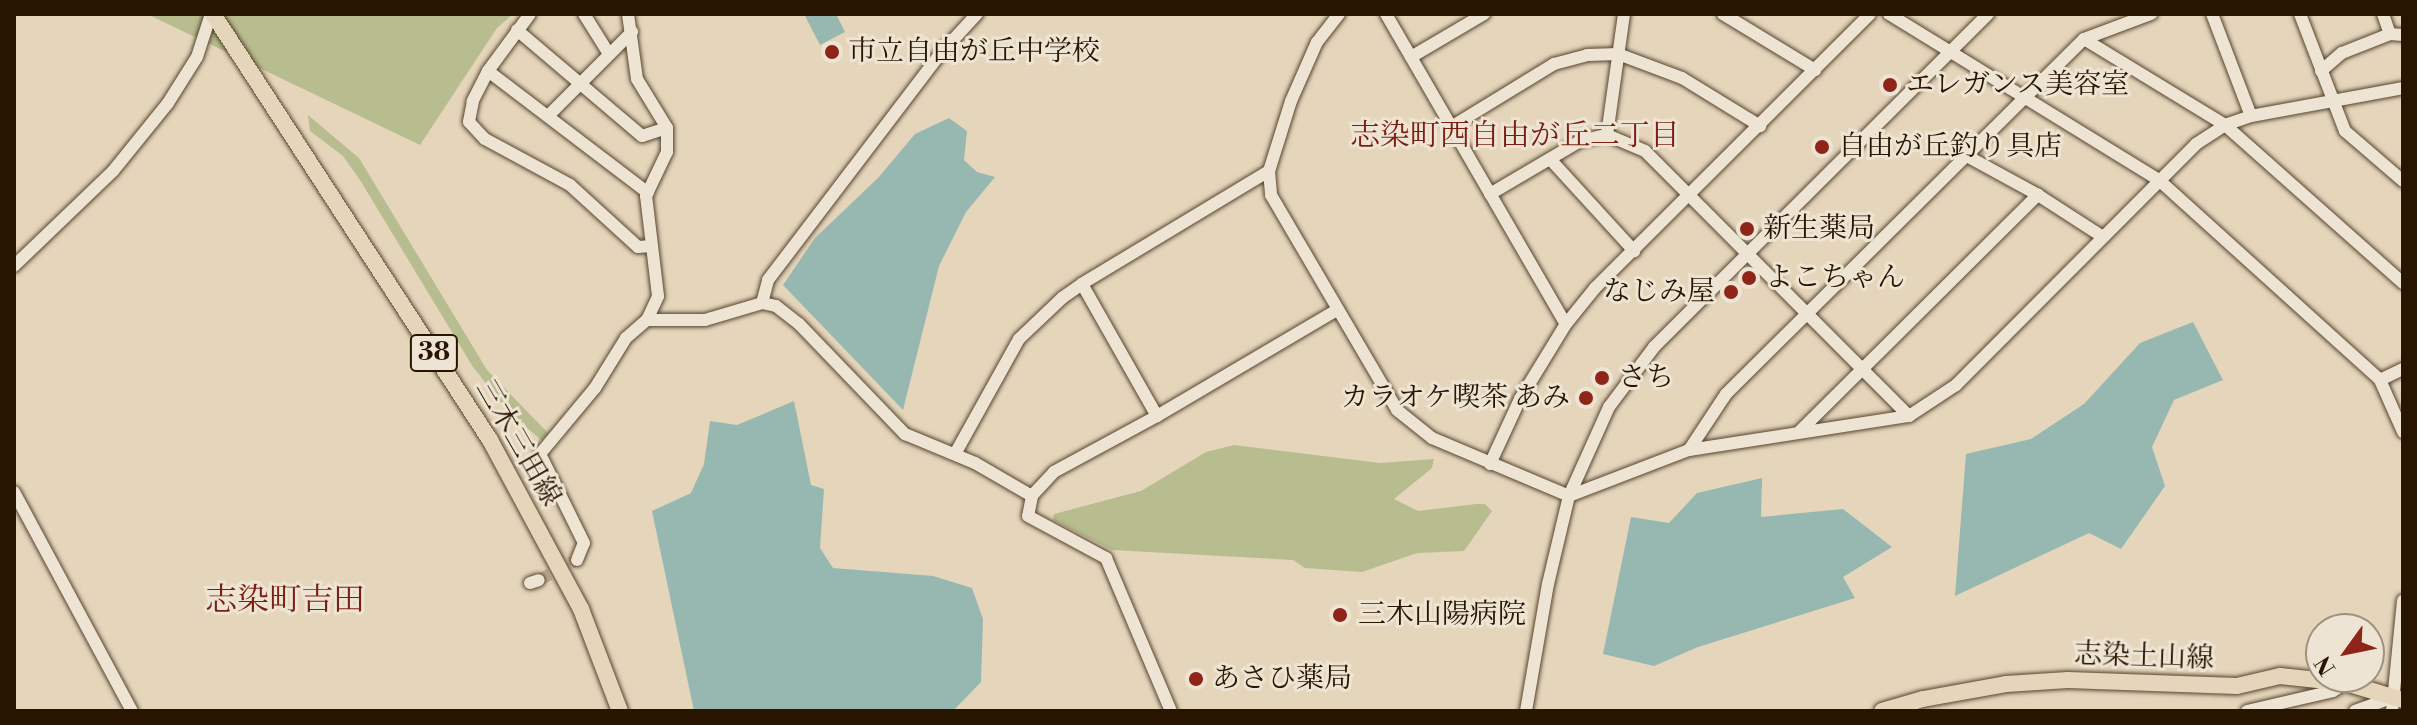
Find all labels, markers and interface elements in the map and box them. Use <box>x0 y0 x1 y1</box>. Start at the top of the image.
place label: 市立自由が丘中学校 <box>848 35 1100 69</box>
marker: 市立自由が丘中学校 <box>823 43 841 61</box>
place label: エレガンス美容室 <box>1906 68 2130 102</box>
marker: エレガンス美容室 <box>1881 76 1899 94</box>
district label: 志染町西自由が丘二丁目 <box>1350 118 1680 154</box>
place label: 自由が丘釣り具店 <box>1838 130 2062 164</box>
marker: 自由が丘釣り具店 <box>1813 138 1831 156</box>
place label: 新生薬局 <box>1763 212 1875 246</box>
marker: 新生薬局 <box>1738 220 1756 238</box>
place label: よこちゃん <box>1765 261 1905 295</box>
marker: よこちゃん <box>1740 269 1758 287</box>
place label: なじみ屋 <box>1603 275 1715 309</box>
marker: なじみ屋 <box>1722 283 1740 301</box>
road number: 38 <box>408 331 460 375</box>
place label: さち <box>1618 361 1674 395</box>
marker: さち <box>1593 369 1611 387</box>
street label: 三木三田線 <box>468 374 568 512</box>
place label: カラオケ喫茶 あみ <box>1340 381 1570 415</box>
marker: カラオケ喫茶 あみ <box>1577 389 1595 407</box>
district label: 志染町吉田 <box>205 581 365 619</box>
place label: 三木山陽病院 <box>1358 598 1526 632</box>
marker: 三木山陽病院 <box>1329 604 1351 626</box>
north arrow <box>2305 613 2385 693</box>
street label: 志染土山線 <box>2073 638 2215 676</box>
text: N <box>2310 651 2342 680</box>
place label: あさひ薬局 <box>1212 662 1352 696</box>
marker: あさひ薬局 <box>1187 670 1205 688</box>

